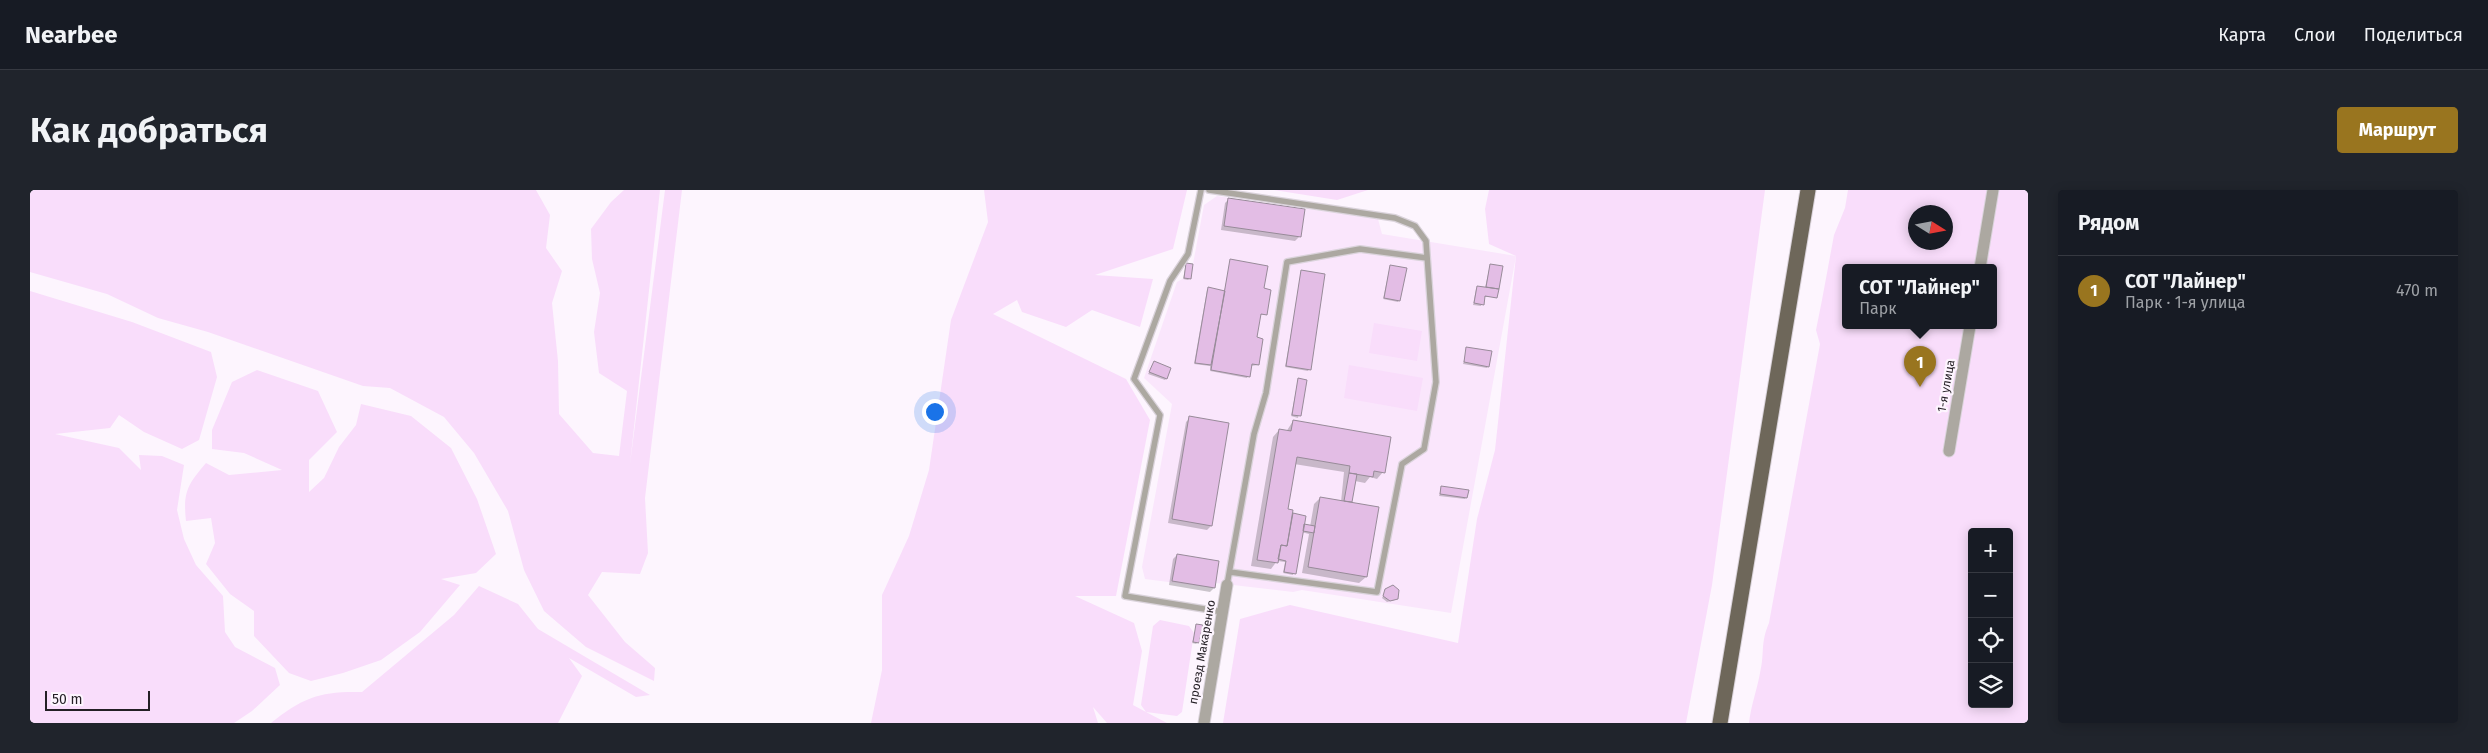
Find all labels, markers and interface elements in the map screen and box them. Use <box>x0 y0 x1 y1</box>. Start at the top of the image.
text: Nearbee <box>25 21 118 49</box>
text: Карта <box>2218 24 2266 46</box>
text: Слои <box>2294 24 2336 46</box>
text: Поделиться <box>2364 24 2463 46</box>
button: Маршрут <box>2337 107 2458 153</box>
text: Как добраться <box>30 109 268 151</box>
north arrow <box>1908 205 1953 250</box>
text: Рядом <box>2078 210 2139 236</box>
popup <box>1842 264 1997 329</box>
text: СОТ "Лайнер" <box>2125 270 2246 293</box>
text: СОТ "Лайнер" <box>1859 276 1980 299</box>
text: 1 <box>2090 281 2098 300</box>
text: 470 m <box>2396 281 2438 300</box>
text: Парк · 1-я улица <box>2125 293 2245 312</box>
text: Парк <box>1859 299 1896 318</box>
pin: 1 <box>1904 346 1936 387</box>
street label: 1-я улица <box>1934 359 1958 413</box>
your location <box>922 399 948 425</box>
map controls <box>1968 528 2013 708</box>
button: + <box>1968 528 2013 573</box>
button: − <box>1968 573 2013 618</box>
street label: проезд Макаренко <box>1186 599 1218 705</box>
button: locate <box>1968 618 2013 663</box>
button: layers <box>1968 663 2013 708</box>
scale bar <box>45 688 150 711</box>
text: 50 m <box>52 691 83 708</box>

